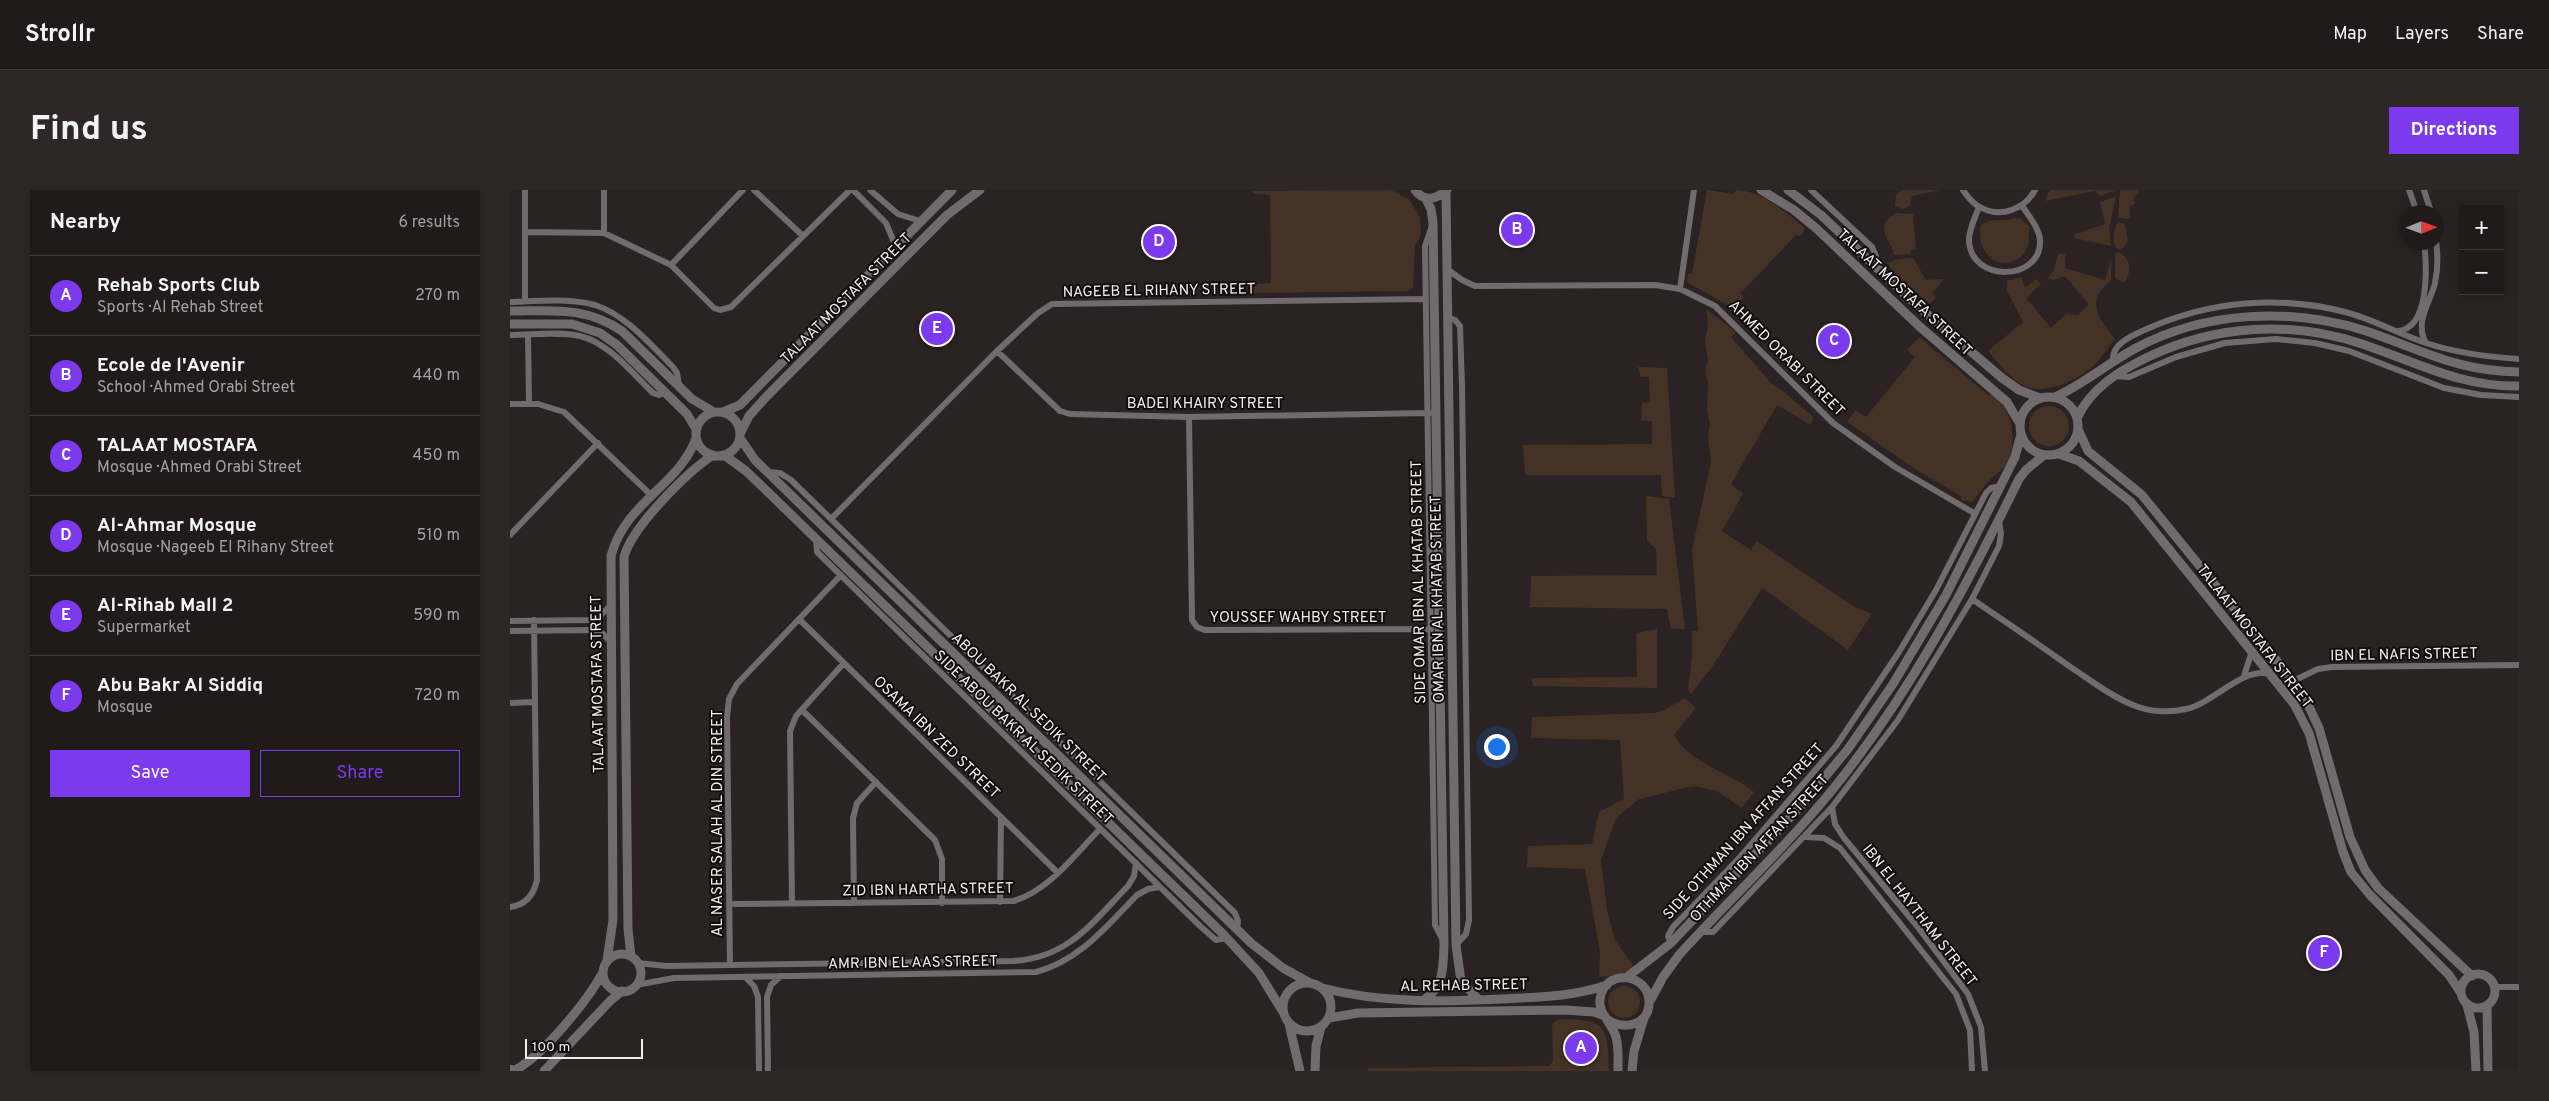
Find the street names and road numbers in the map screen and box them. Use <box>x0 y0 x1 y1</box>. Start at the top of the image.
street label: TALAAT MOSTAFA STREET <box>1832 225 1976 361</box>
street label: TALAAT MOSTAFA STREET <box>777 229 917 369</box>
street label: NAGEEB EL RIHANY STREET <box>1062 280 1256 303</box>
street label: AHMED ORABI STREET <box>1724 297 1848 421</box>
street label: BADEI KHAIRY STREET <box>1127 395 1283 414</box>
street label: SIDE OMAR IBN AL KHATAB STREET <box>1408 460 1431 704</box>
street label: OMAR IBN AL KHATAB STREET <box>1427 495 1450 703</box>
street label: TALAAT MOSTAFA STREET <box>2192 561 2316 713</box>
street label: TALAAT MOSTAFA STREET <box>587 595 610 773</box>
street label: YOUSSEF WAHBY STREET <box>1210 609 1386 628</box>
street label: ABOU BAKR AL SEDIK STREET <box>947 629 1109 787</box>
street label: IBN EL NAFIS STREET <box>2330 645 2478 666</box>
street label: SIDE ABOU BAKR AL SEDIK STREET <box>929 647 1117 829</box>
street label: OSAMA IBN ZED STREET <box>869 673 1003 804</box>
street label: AL NASER SALAH AL DIN STREET <box>709 709 728 937</box>
street label: SIDE OTHMAN IBN AFFAN STREET <box>1659 739 1827 923</box>
street label: OTHMAN IBN AFFAN STREET <box>1686 770 1832 926</box>
street label: IBN EL HAYTHAM STREET <box>1857 841 1980 991</box>
street label: ZID IBN HARTHA STREET <box>842 880 1014 901</box>
street label: AMR IBN EL AAS STREET <box>828 953 998 974</box>
street label: AL REHAB STREET <box>1400 976 1528 997</box>

